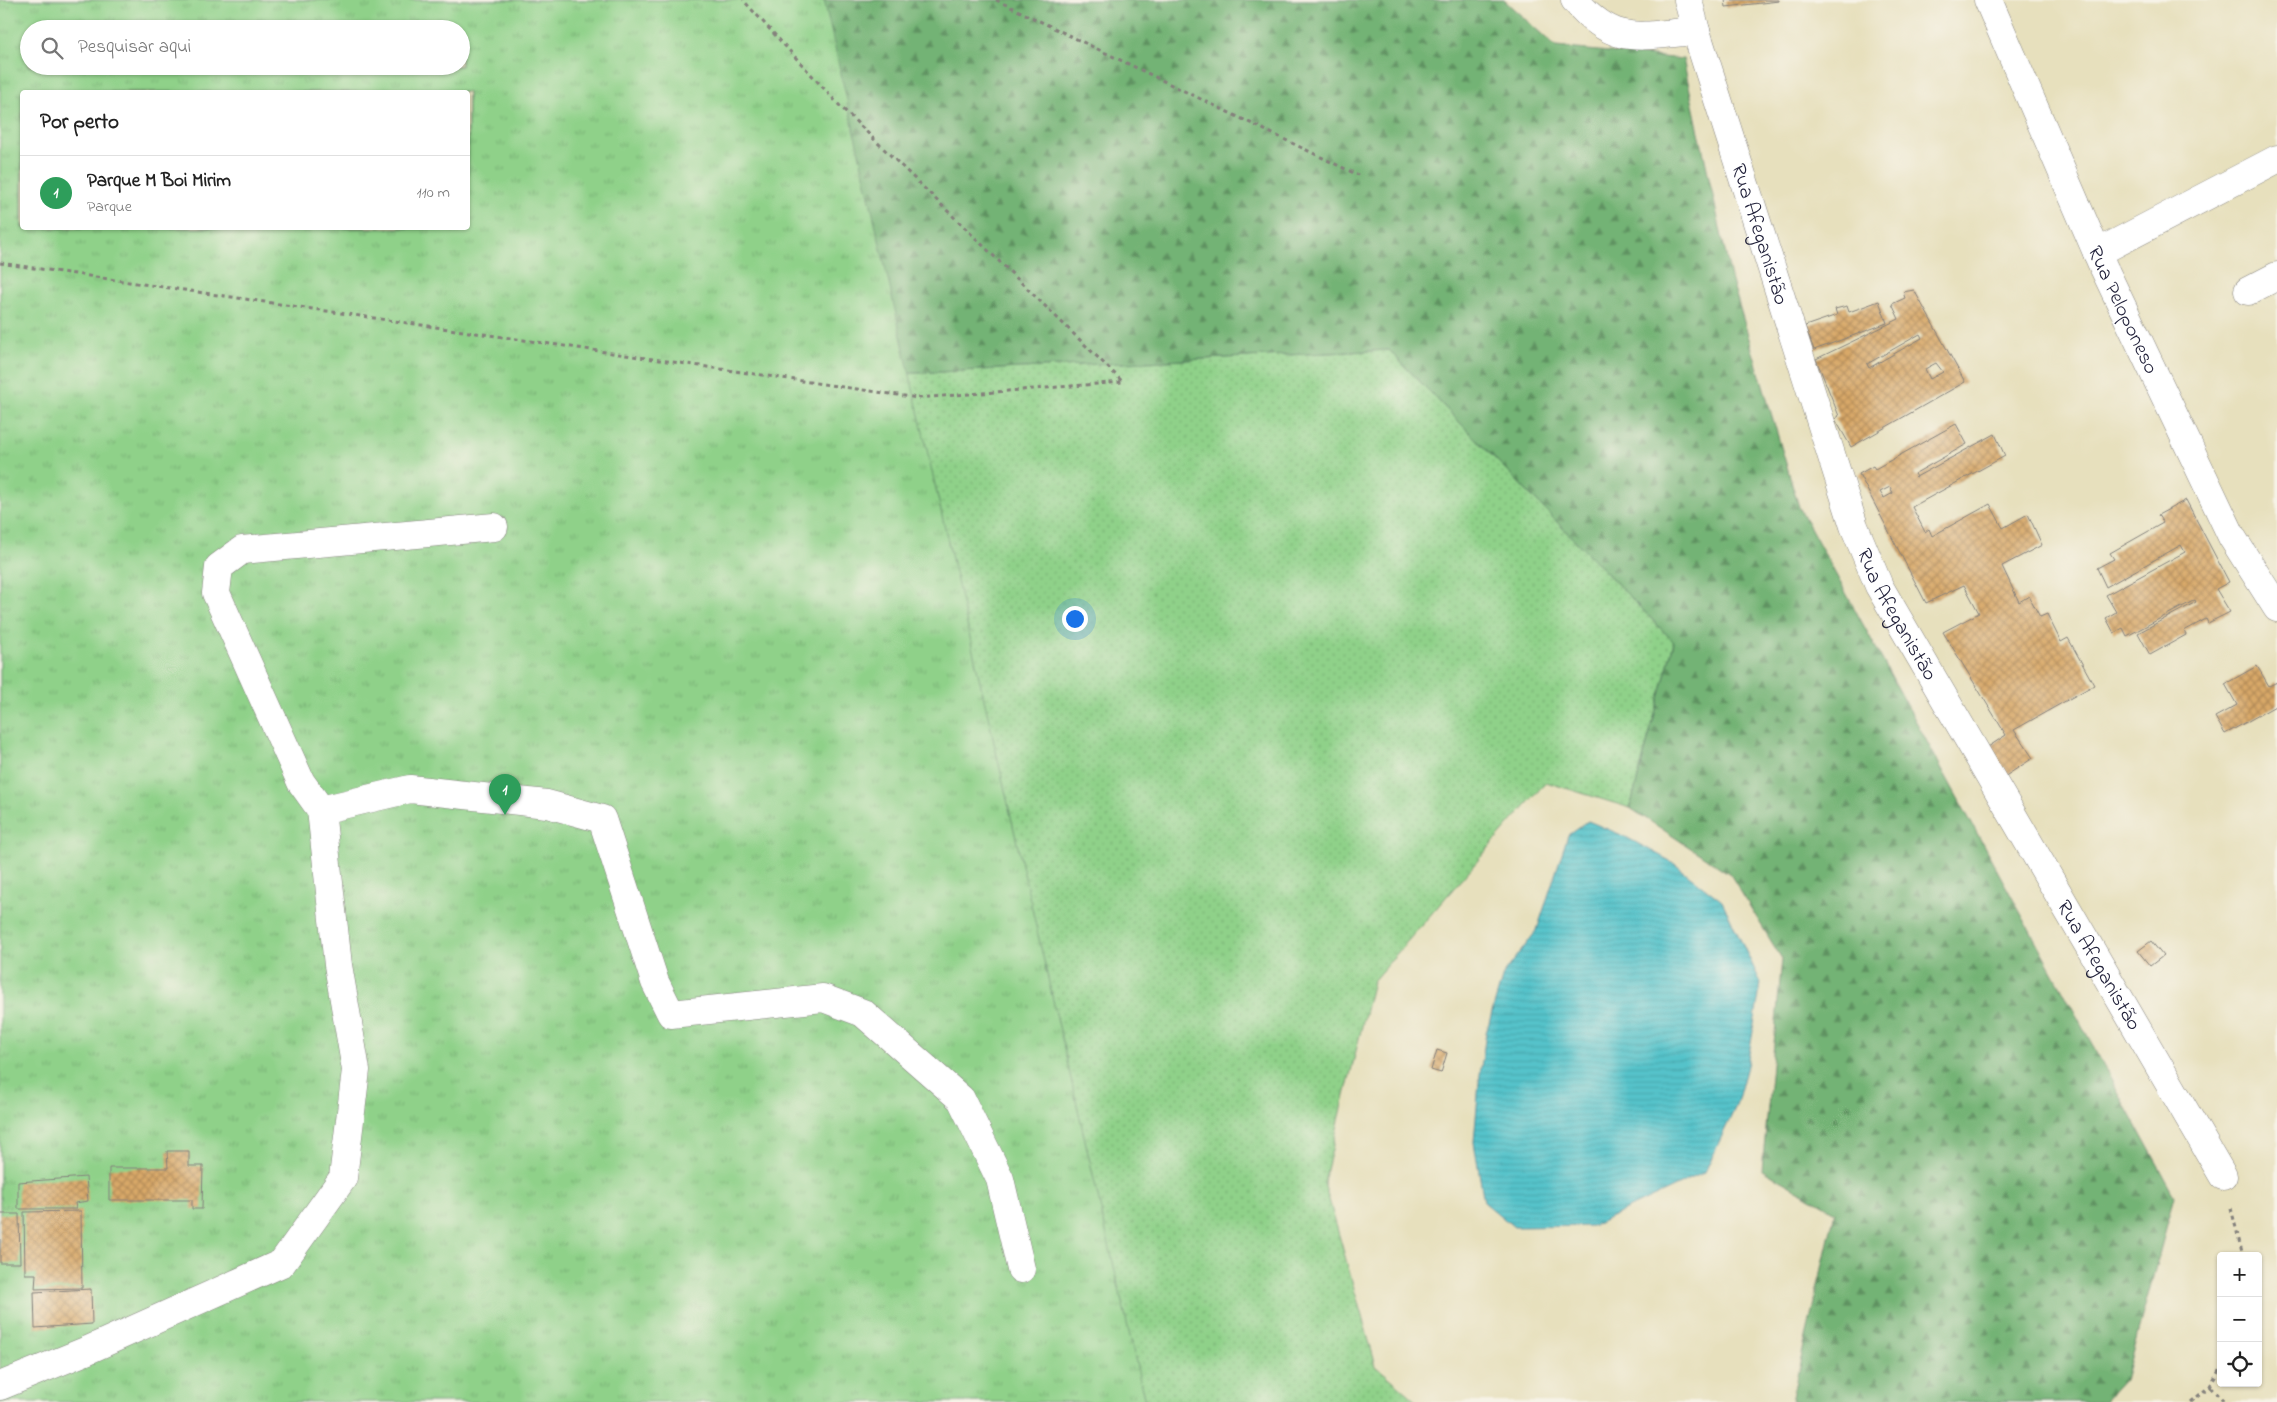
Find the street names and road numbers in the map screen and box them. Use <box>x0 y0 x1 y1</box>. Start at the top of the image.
street label: Rua Afeganistão <box>1722 160 1795 309</box>
street label: Rua Peloponeso <box>2079 242 2165 380</box>
street label: Rua Afeganistão <box>1848 544 1944 687</box>
street label: Rua Afeganistão <box>2048 895 2148 1037</box>

